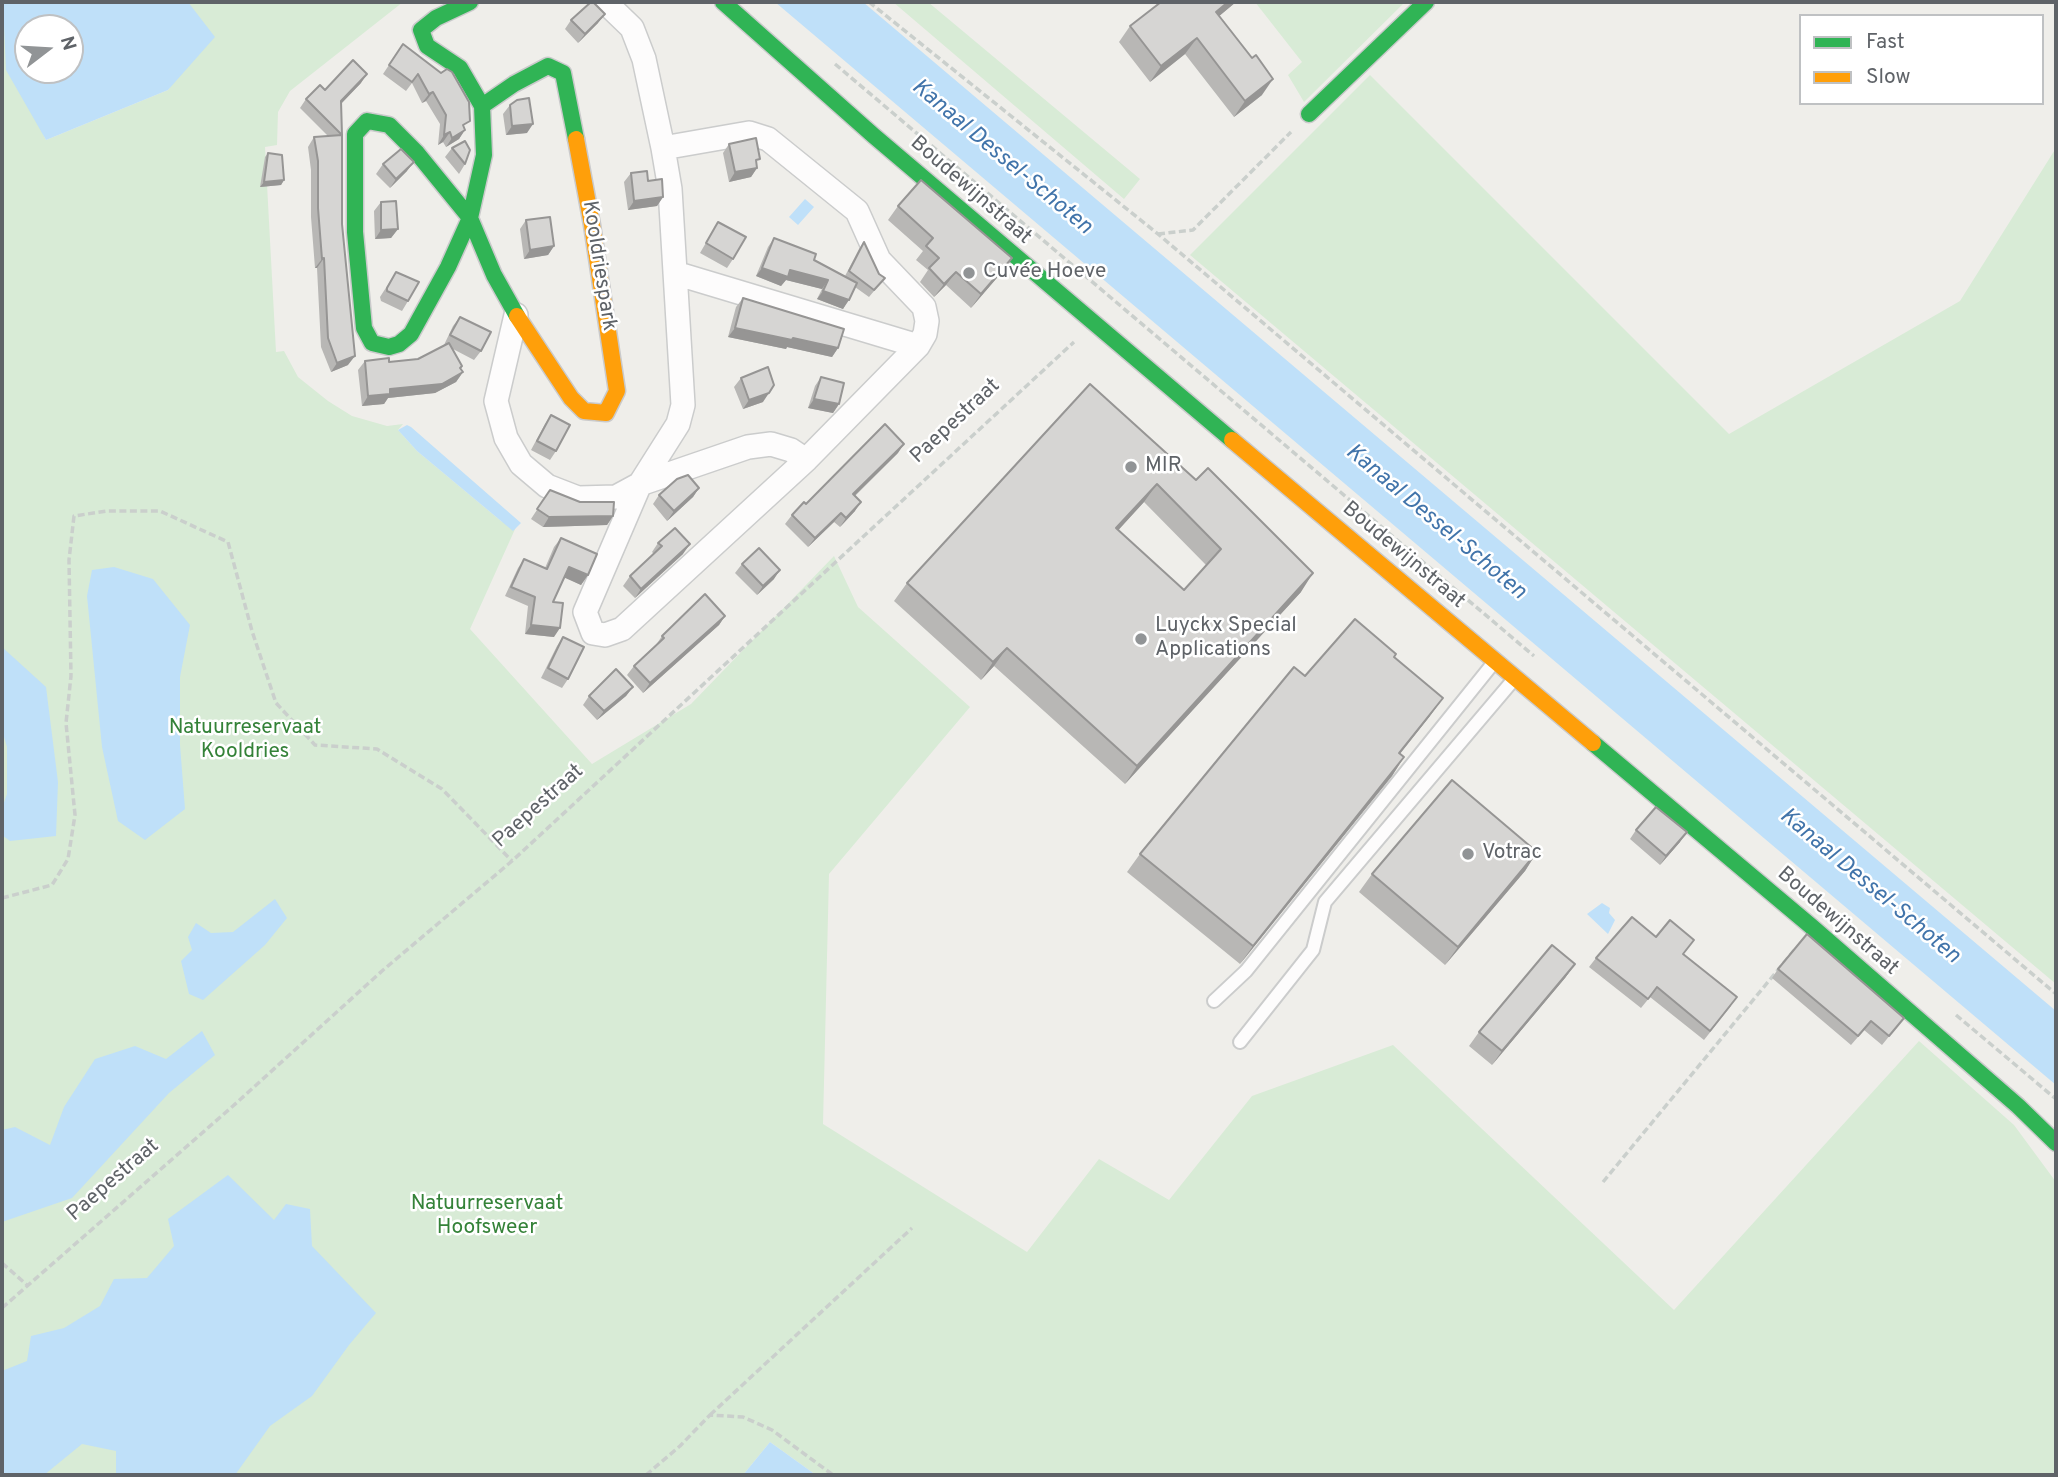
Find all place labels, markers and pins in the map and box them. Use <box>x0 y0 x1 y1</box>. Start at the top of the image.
place label: Cuvée Hoeve <box>983 260 1106 286</box>
marker: Cuvée Hoeve <box>961 265 977 281</box>
place label: MIR <box>1145 454 1182 480</box>
marker: MIR <box>1123 459 1139 475</box>
place label: Luyckx Special Applications <box>1155 614 1297 664</box>
marker: Luyckx Special Applications <box>1133 631 1149 647</box>
place label: Votrac <box>1482 841 1542 867</box>
marker: Votrac <box>1460 846 1476 862</box>

